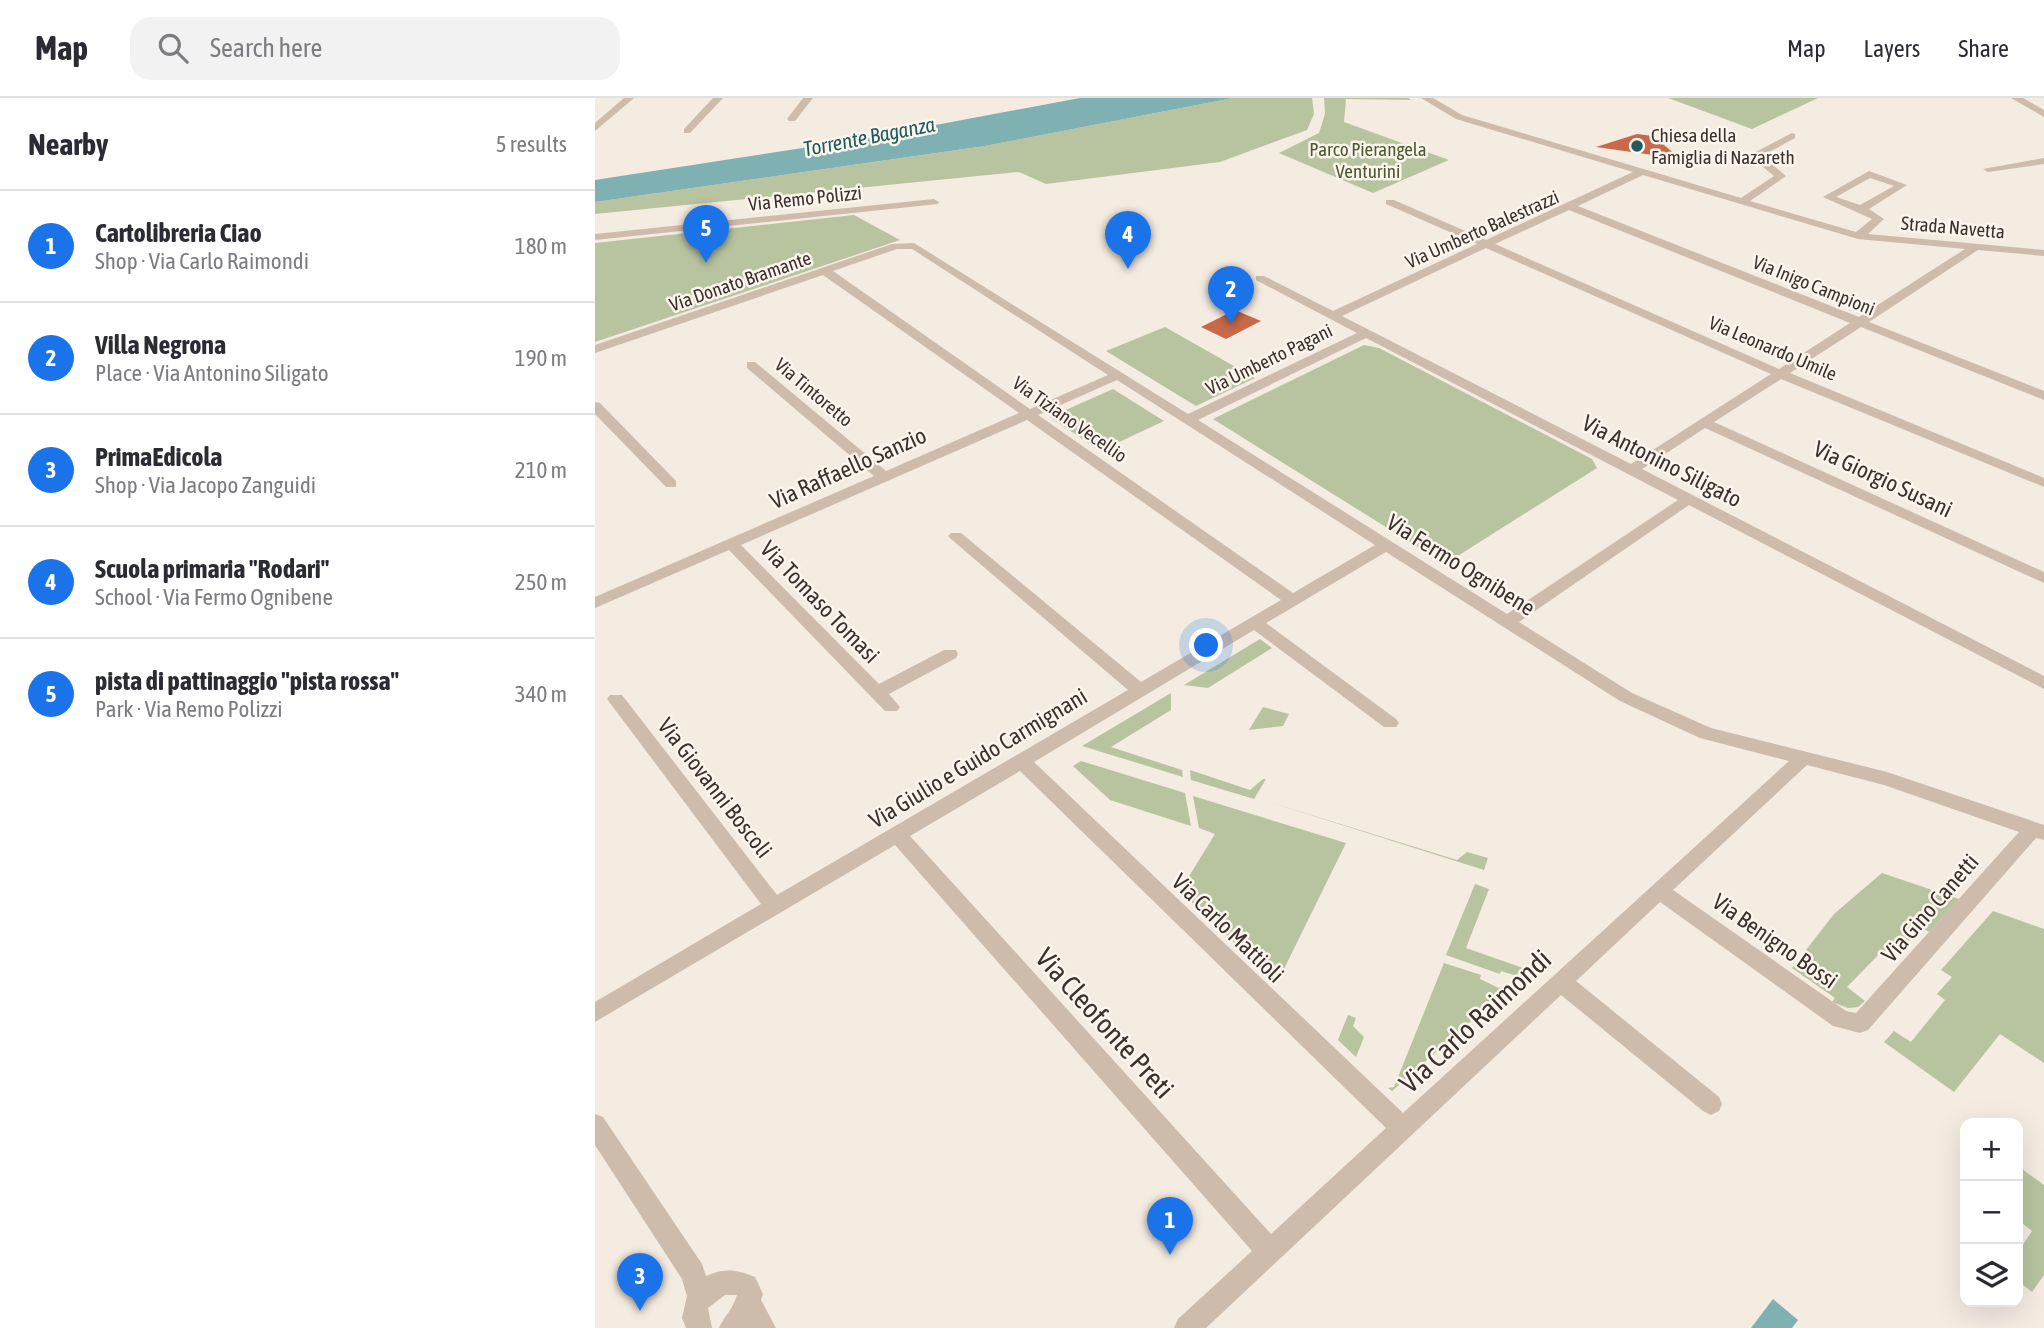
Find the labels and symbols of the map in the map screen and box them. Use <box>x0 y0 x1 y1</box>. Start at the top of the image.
water label: Torrente Baganza <box>801 111 937 161</box>
place label: Chiesa della Famiglia di Nazareth <box>1651 124 1795 168</box>
park label: Parco Pierangela Venturini <box>1309 138 1427 182</box>
marker: Chiesa della Famiglia di Nazareth <box>1629 138 1645 154</box>
street label: Via Remo Polizzi <box>747 181 863 215</box>
street label: Via Umberto Balestrazzi <box>1402 185 1562 273</box>
pin: 5 <box>683 205 729 263</box>
pin: 4 <box>1105 211 1151 269</box>
street label: Strada Navetta <box>1900 212 2006 242</box>
street label: Via Donato Bramante <box>666 246 814 316</box>
street label: Via Inigo Campioni <box>1750 250 1878 320</box>
pin: 2 <box>1208 266 1254 324</box>
street label: Via Leonardo Umile <box>1706 311 1840 385</box>
street label: Via Umberto Pagani <box>1202 319 1336 399</box>
street label: Via Tintoretto <box>771 353 857 431</box>
street label: Via Tiziano Vecellio <box>1009 371 1131 467</box>
street label: Via Antonino Siligato <box>1578 410 1746 512</box>
street label: Via Raffaello Sanzio <box>766 422 930 514</box>
street label: Via Giorgio Susani <box>1810 436 1956 522</box>
street label: Via Fermo Ognibene <box>1382 509 1540 621</box>
street label: Via Tomaso Tomasi <box>755 536 885 668</box>
your location <box>1189 628 1223 662</box>
street label: Via Giulio e Guido Carmignani <box>864 683 1092 833</box>
street label: Via Giovanni Boscoli <box>653 713 777 863</box>
street label: Via Gino Canetti <box>1876 849 1984 967</box>
street label: Via Carlo Mattioli <box>1167 868 1289 988</box>
street label: Via Benigno Bossi <box>1708 888 1842 994</box>
street label: Via Cleofonte Preti <box>1029 942 1181 1104</box>
street label: Via Carlo Raimondi <box>1393 943 1557 1099</box>
pin: 1 <box>1147 1197 1193 1255</box>
pin: 3 <box>617 1253 663 1311</box>

